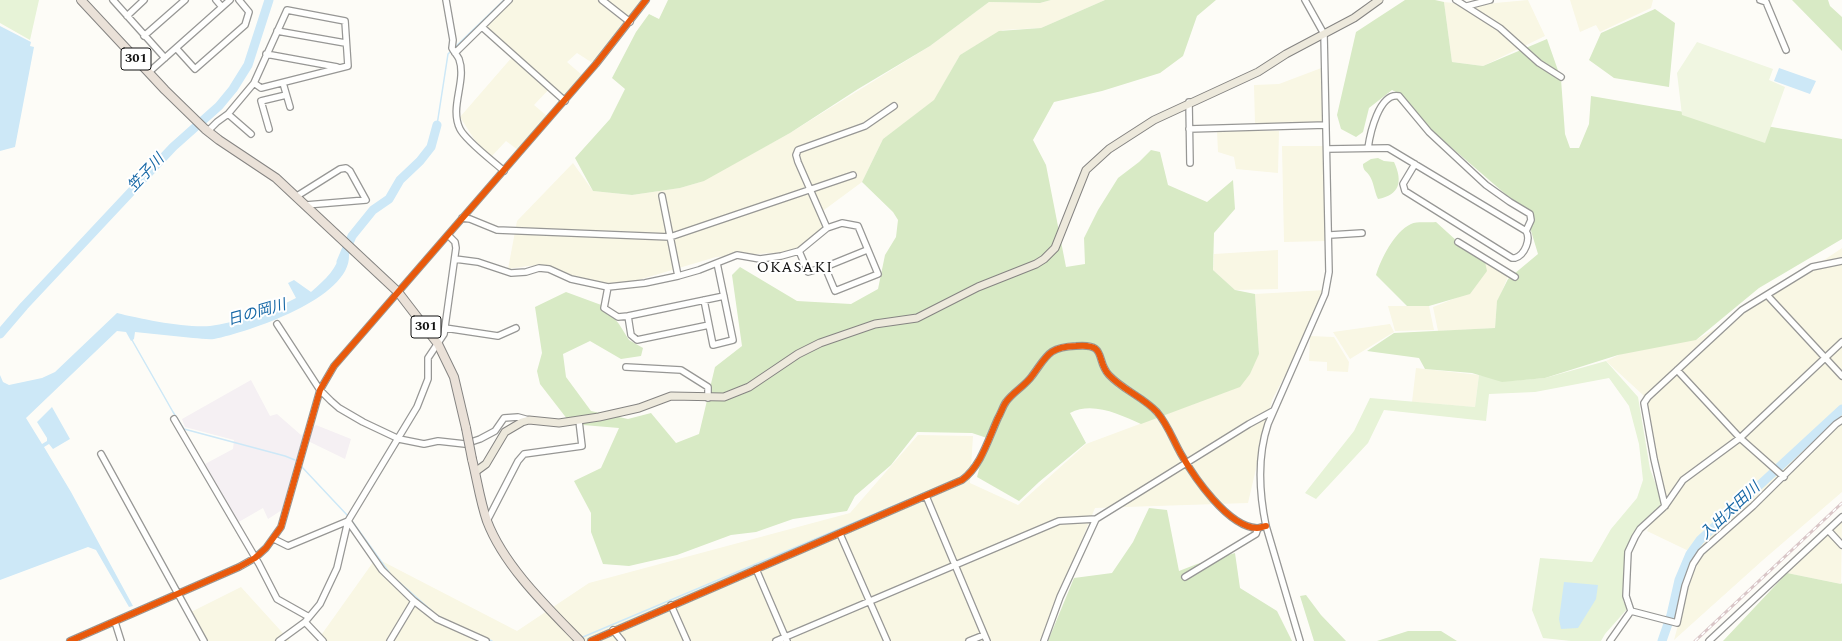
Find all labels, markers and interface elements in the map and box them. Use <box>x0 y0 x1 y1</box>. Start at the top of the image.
road number: 301 <box>121 48 151 70</box>
water label: 笠子川 <box>125 151 169 197</box>
district label: OKASAKI <box>757 260 833 278</box>
water label: 日の岡川 <box>226 297 288 331</box>
road number: 301 <box>411 316 441 338</box>
water label: 入出太田川 <box>1697 480 1765 544</box>

